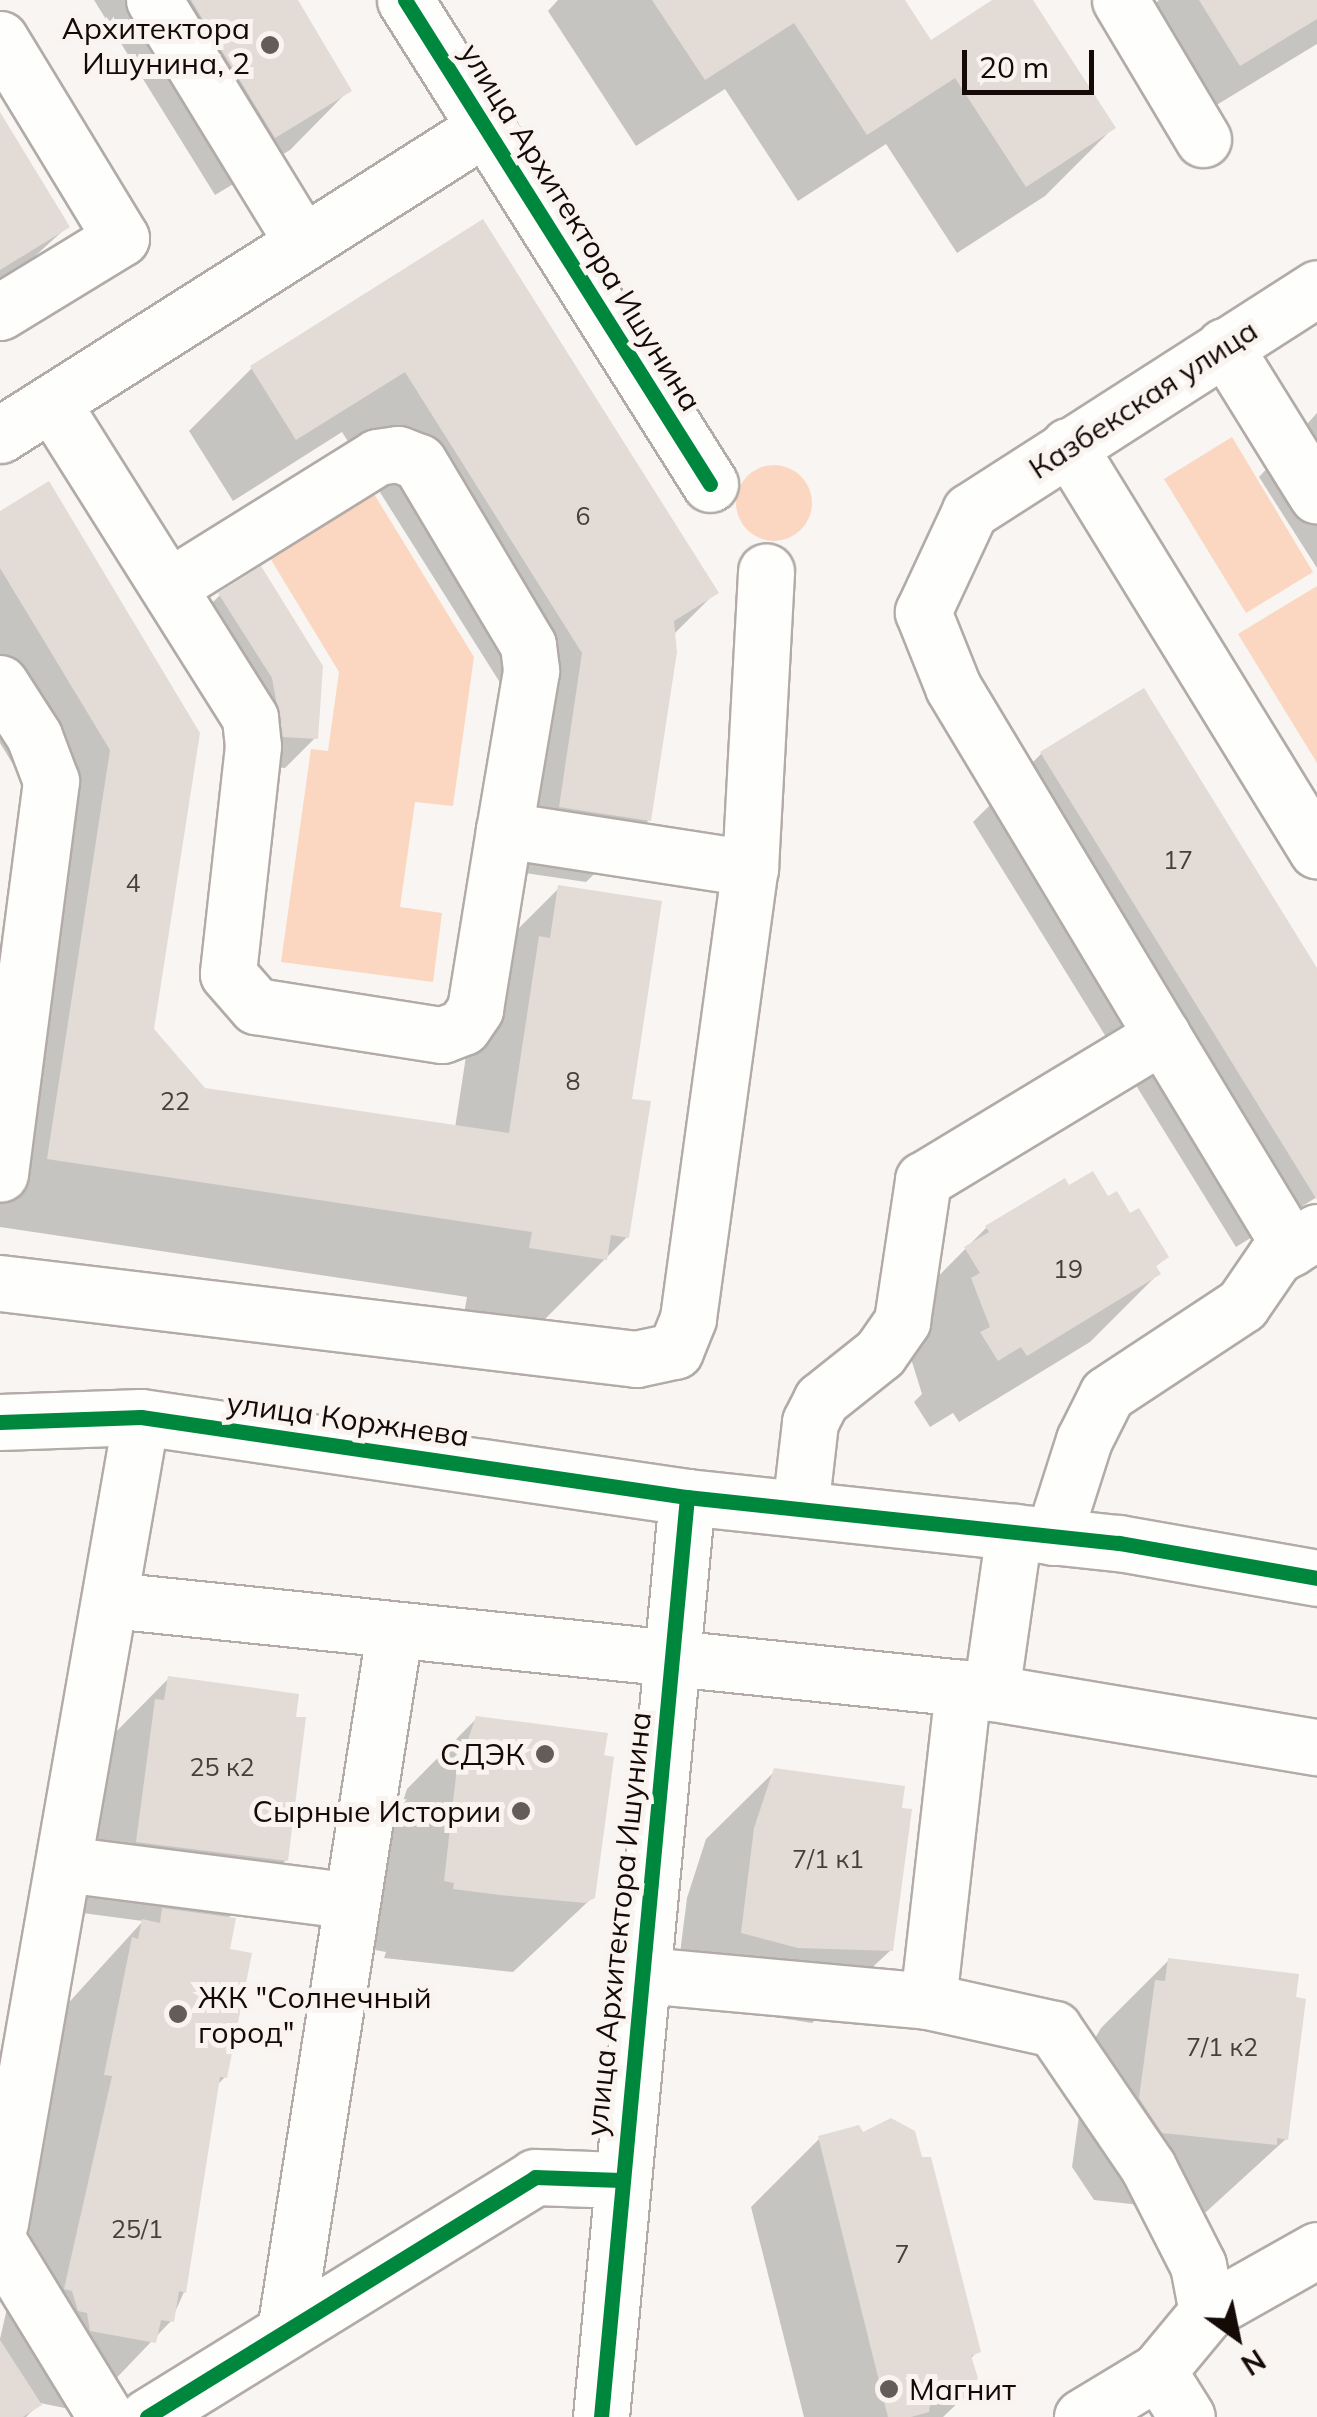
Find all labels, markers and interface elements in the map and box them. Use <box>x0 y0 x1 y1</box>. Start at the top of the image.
place label: Архитектора Ишунина, 2 <box>62 10 250 80</box>
scale bar <box>967 30 1100 92</box>
marker: Архитектора Ишунина, 2 <box>259 34 281 56</box>
street label: улица Архитектора Ишунина <box>453 37 709 417</box>
text: 20 m <box>979 48 1049 86</box>
street label: Казбекская улица <box>1022 312 1264 486</box>
house number: 6 <box>576 501 590 531</box>
house number: 17 <box>1163 845 1193 875</box>
house number: 4 <box>126 868 140 898</box>
house number: 8 <box>566 1066 580 1096</box>
house number: 22 <box>160 1086 190 1116</box>
house number: 19 <box>1053 1254 1083 1284</box>
street label: улица Коржнева <box>225 1384 471 1454</box>
street label: улица Архитектора Ишунина <box>578 1710 658 2138</box>
place label: СДЭК <box>440 1736 525 1772</box>
marker: СДЭК <box>534 1743 556 1765</box>
house number: 25 к2 <box>190 1752 254 1782</box>
place label: Сырные Истории <box>253 1793 501 1829</box>
marker: Сырные Истории <box>510 1800 532 1822</box>
house number: 7/1 к1 <box>792 1844 864 1874</box>
place label: ЖК "Солнечный город" <box>198 1979 432 2050</box>
marker: ЖК "Солнечный город" <box>167 2003 189 2025</box>
house number: 7/1 к2 <box>1186 2032 1258 2062</box>
house number: 25/1 <box>111 2214 163 2244</box>
house number: 7 <box>895 2239 909 2269</box>
north arrow <box>1187 2287 1287 2387</box>
text: N <box>1235 2342 1272 2383</box>
place label: Магнит <box>909 2371 1016 2407</box>
marker: Магнит <box>878 2378 900 2400</box>

